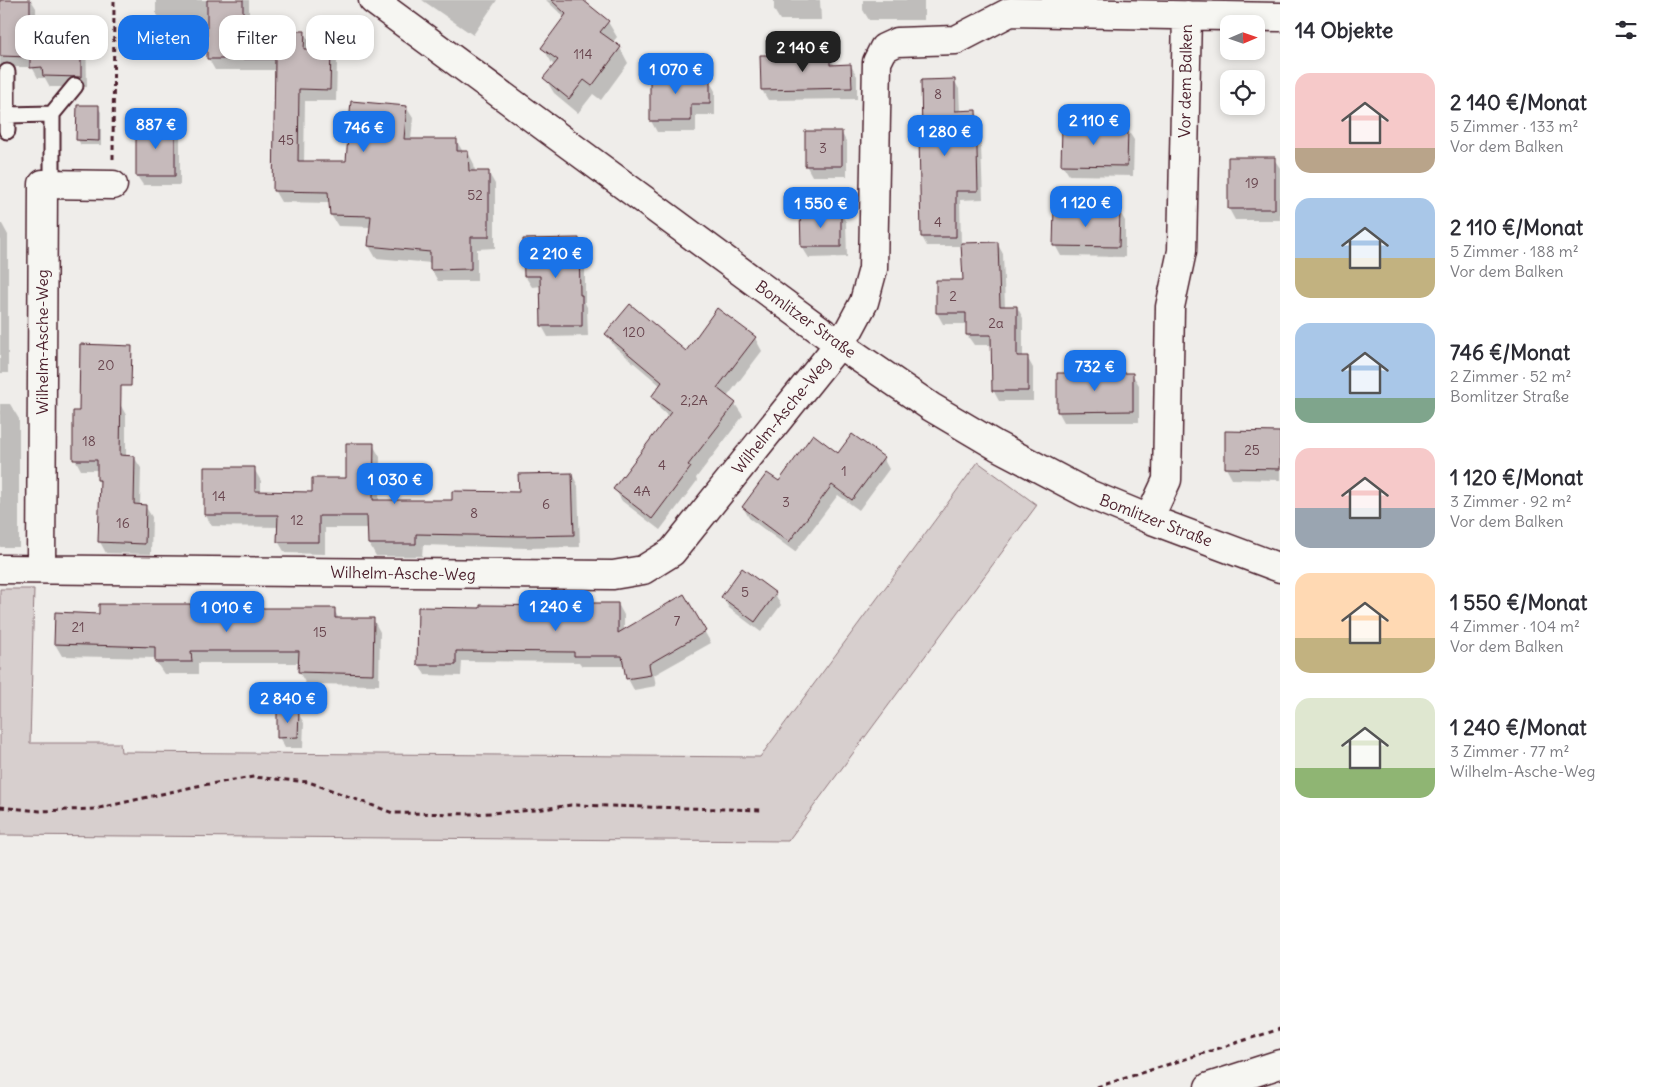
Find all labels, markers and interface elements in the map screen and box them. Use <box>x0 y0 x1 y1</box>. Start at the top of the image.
chip: Kaufen <box>15 15 108 60</box>
chip: Mieten <box>118 15 209 60</box>
chip: Filter <box>219 15 296 60</box>
chip: Neu <box>306 15 374 60</box>
north arrow <box>1220 15 1265 60</box>
map controls <box>1220 15 1265 115</box>
icon: filters <box>1612 16 1640 44</box>
text: 14 Objekte <box>1295 17 1393 44</box>
street label: Vor dem Balken <box>1174 24 1196 138</box>
pin: 2 140 € <box>757 30 849 73</box>
text: 2 140 € <box>777 37 829 57</box>
house number: 114 <box>573 45 593 63</box>
pin: 1 070 € <box>630 52 722 95</box>
text: 1 070 € <box>650 59 702 79</box>
button: locate <box>1220 70 1265 115</box>
house number: 8 <box>934 85 942 103</box>
text: 2 140 €/Monat <box>1450 89 1587 116</box>
icon: home <box>1335 93 1395 153</box>
pin: 2 110 € <box>1048 104 1140 146</box>
pin: 887 € <box>121 108 191 150</box>
pin: 746 € <box>329 110 399 153</box>
text: 2 110 € <box>1069 110 1119 130</box>
text: 887 € <box>136 114 176 134</box>
pin: 1 280 € <box>899 114 991 157</box>
text: 5 Zimmer · 133 m² <box>1450 116 1578 136</box>
text: 746 € <box>344 117 384 137</box>
text: 1 280 € <box>919 121 971 141</box>
house number: 45 <box>278 131 294 149</box>
text: Vor dem Balken <box>1450 136 1564 156</box>
house number: 3 <box>819 139 827 157</box>
house number: 19 <box>1245 174 1259 192</box>
house number: 52 <box>467 186 483 204</box>
pin: 1 550 € <box>775 186 867 229</box>
pin: 1 120 € <box>1040 186 1132 228</box>
text: 1 120 € <box>1061 192 1111 212</box>
text: 1 550 € <box>794 193 848 213</box>
house number: 4 <box>934 213 942 231</box>
text: 2 110 €/Monat <box>1450 214 1583 241</box>
icon: home <box>1335 218 1395 278</box>
pin: 2 210 € <box>510 236 602 279</box>
text: 5 Zimmer · 188 m² <box>1450 241 1579 261</box>
text: 2 210 € <box>530 243 582 263</box>
text: Vor dem Balken <box>1450 261 1564 281</box>
street label: Wilhelm-Asche-Weg <box>32 269 52 415</box>
street label: Bomlitzer Straße <box>752 276 860 362</box>
house number: 2 <box>949 287 957 305</box>
house number: 2a <box>988 314 1004 332</box>
house number: 120 <box>623 323 645 341</box>
text: 746 €/Monat <box>1450 339 1570 366</box>
icon: home <box>1335 343 1395 403</box>
pin: 732 € <box>1060 350 1130 392</box>
street label: Wilhelm-Asche-Weg <box>727 352 835 478</box>
house number: 20 <box>98 356 114 374</box>
text: 732 € <box>1075 356 1115 376</box>
text: 2 Zimmer · 52 m² <box>1450 366 1571 386</box>
text: Bomlitzer Straße <box>1450 386 1569 406</box>
house number: 2;2A <box>680 391 708 409</box>
house number: 18 <box>82 432 96 450</box>
house number: 25 <box>1244 441 1260 459</box>
house number: 4 <box>658 456 666 474</box>
pin: 1 030 € <box>349 462 441 505</box>
house number: 1 <box>841 462 847 480</box>
text: 1 120 €/Monat <box>1450 464 1583 491</box>
icon: home <box>1335 468 1395 528</box>
text: 1 030 € <box>368 469 422 489</box>
house number: 4A <box>633 482 651 500</box>
house number: 14 <box>212 487 226 505</box>
street label: Bomlitzer Straße <box>1097 489 1215 551</box>
text: 3 Zimmer · 92 m² <box>1450 491 1572 511</box>
house number: 3 <box>782 493 790 511</box>
house number: 6 <box>542 495 550 513</box>
house number: 8 <box>470 504 478 522</box>
house number: 12 <box>290 511 304 529</box>
text: Vor dem Balken <box>1450 511 1564 531</box>
house number: 16 <box>116 514 130 532</box>
street label: Wilhelm-Asche-Weg <box>330 562 476 584</box>
house number: 5 <box>741 583 749 601</box>
text: 1 550 €/Monat <box>1450 589 1587 616</box>
pin: 1 010 € <box>181 590 273 633</box>
pin: 1 240 € <box>510 590 602 632</box>
icon: home <box>1335 593 1395 653</box>
text: 1 240 € <box>530 596 582 616</box>
text: 1 010 € <box>201 597 253 617</box>
house number: 7 <box>674 612 681 630</box>
text: 4 Zimmer · 104 m² <box>1450 616 1580 636</box>
house number: 21 <box>71 618 85 636</box>
house number: 15 <box>313 623 327 641</box>
text: Vor dem Balken <box>1450 636 1564 656</box>
pin: 2 840 € <box>242 682 334 724</box>
text: 2 840 € <box>260 688 316 708</box>
text: 1 240 €/Monat <box>1450 714 1586 741</box>
icon: home <box>1335 718 1395 778</box>
text: 3 Zimmer · 77 m² <box>1450 741 1569 761</box>
text: Wilhelm-Asche-Weg <box>1450 761 1595 781</box>

